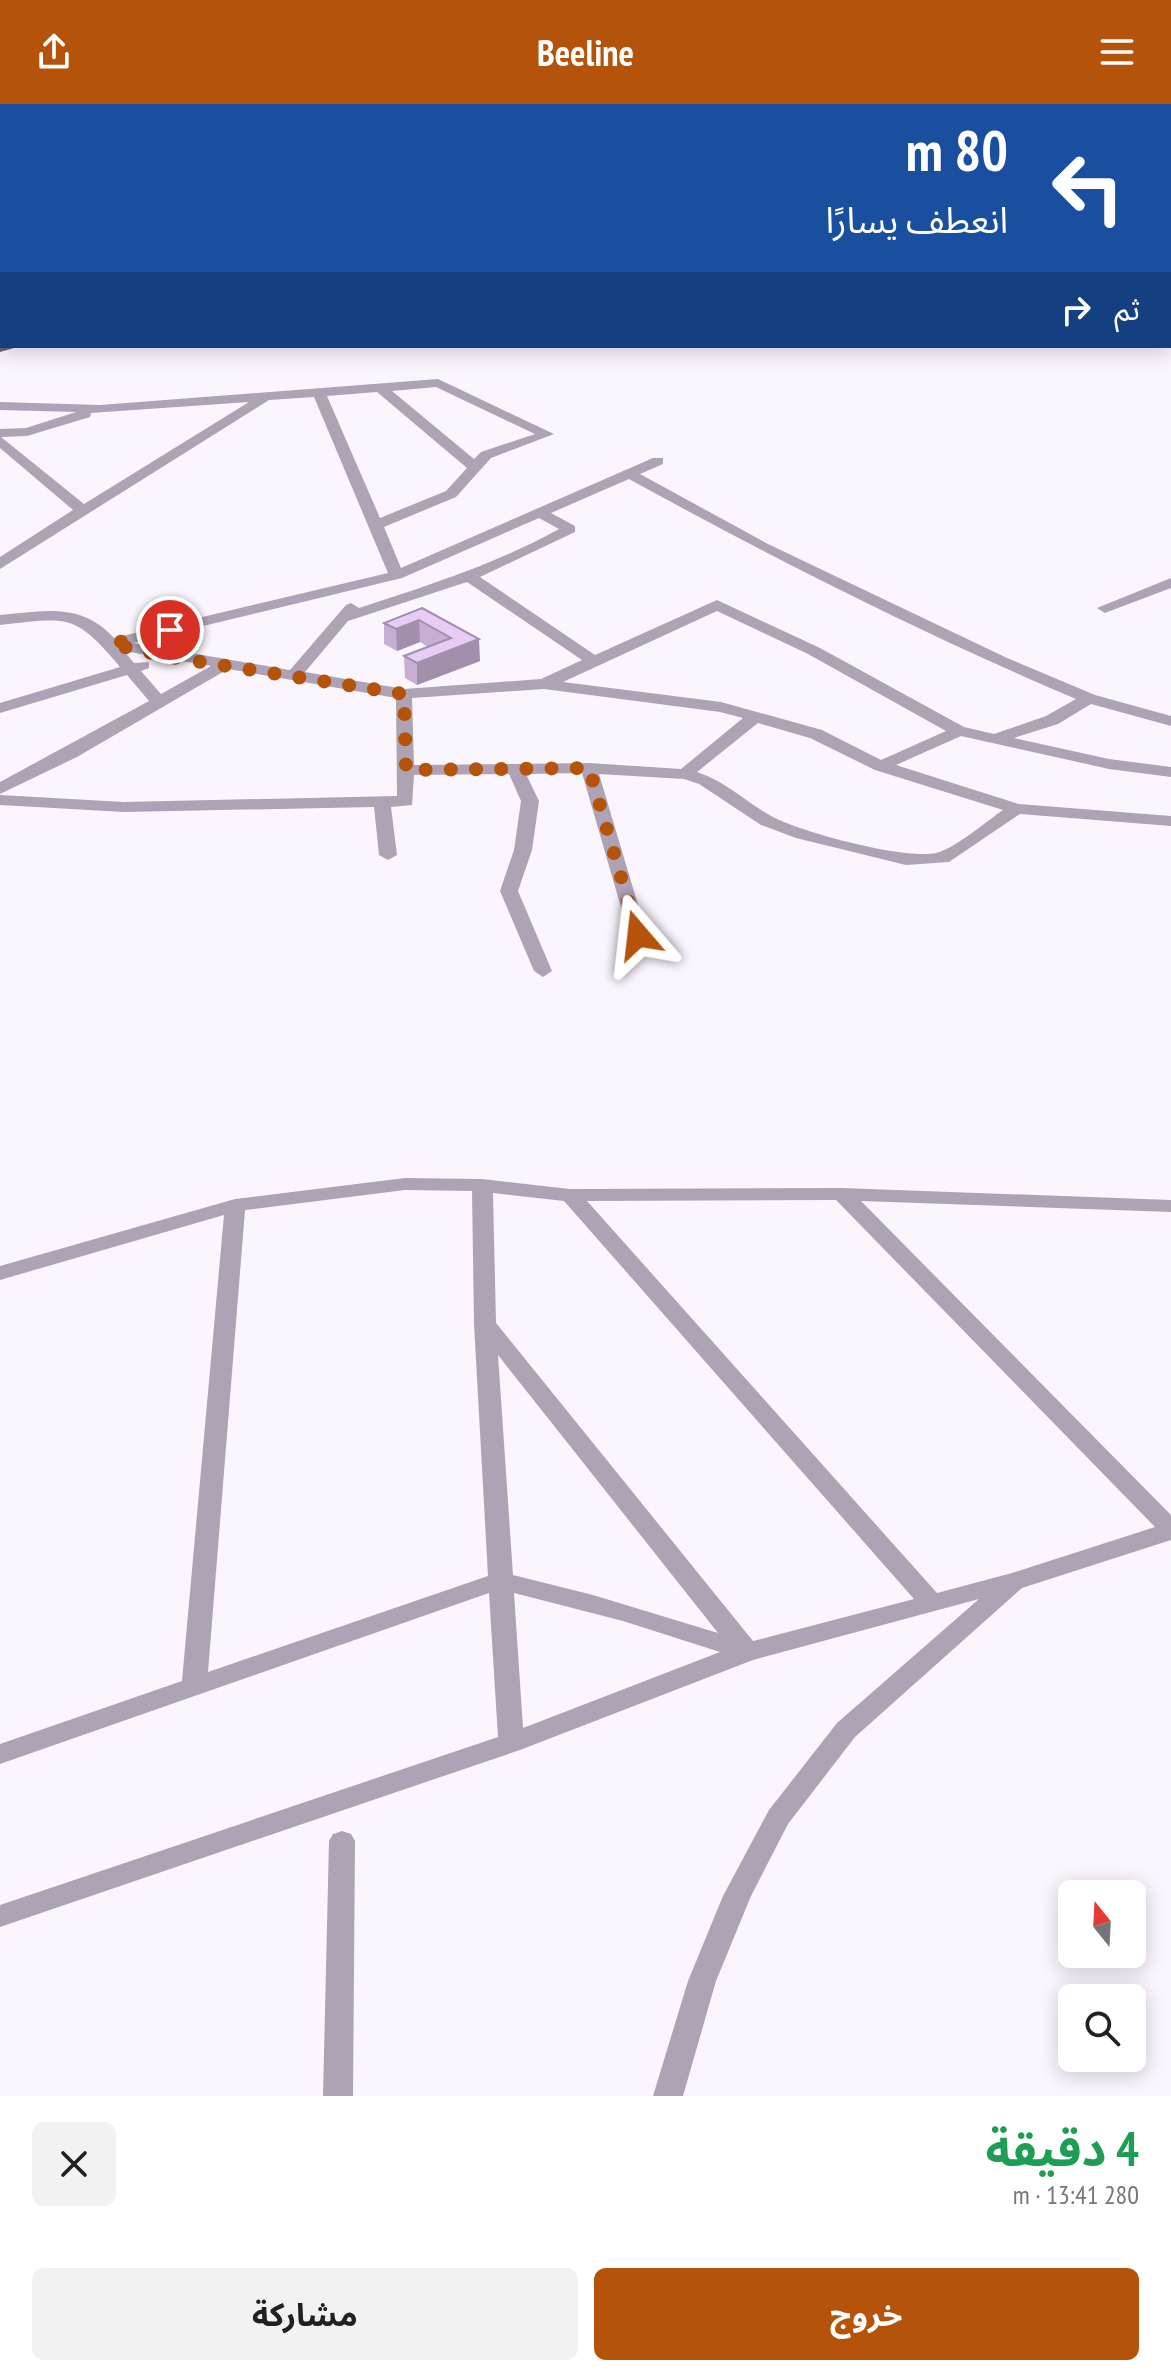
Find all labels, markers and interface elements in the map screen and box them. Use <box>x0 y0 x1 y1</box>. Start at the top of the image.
text: Beeline <box>537 29 634 76</box>
icon: share <box>32 30 76 74</box>
icon: menu <box>1095 30 1139 74</box>
text: 80 m <box>906 114 1008 186</box>
icon: left <box>1036 136 1140 240</box>
text: انعطف يسارًا <box>826 196 1008 243</box>
icon: right <box>1054 288 1098 332</box>
text: ثم <box>1114 289 1140 328</box>
pin <box>136 596 204 664</box>
icon: arrive <box>148 608 192 652</box>
position arrow <box>596 893 680 977</box>
north arrow <box>1058 1880 1146 1968</box>
map controls <box>1058 1880 1146 2072</box>
button: search <box>1058 1984 1146 2072</box>
text: 4 دقيقة <box>985 2117 1139 2179</box>
button: close <box>32 2122 116 2206</box>
text: 280 m · 13:41 <box>1013 2178 1139 2211</box>
button: مشاركة <box>32 2268 578 2360</box>
button: خروج <box>594 2268 1139 2360</box>

